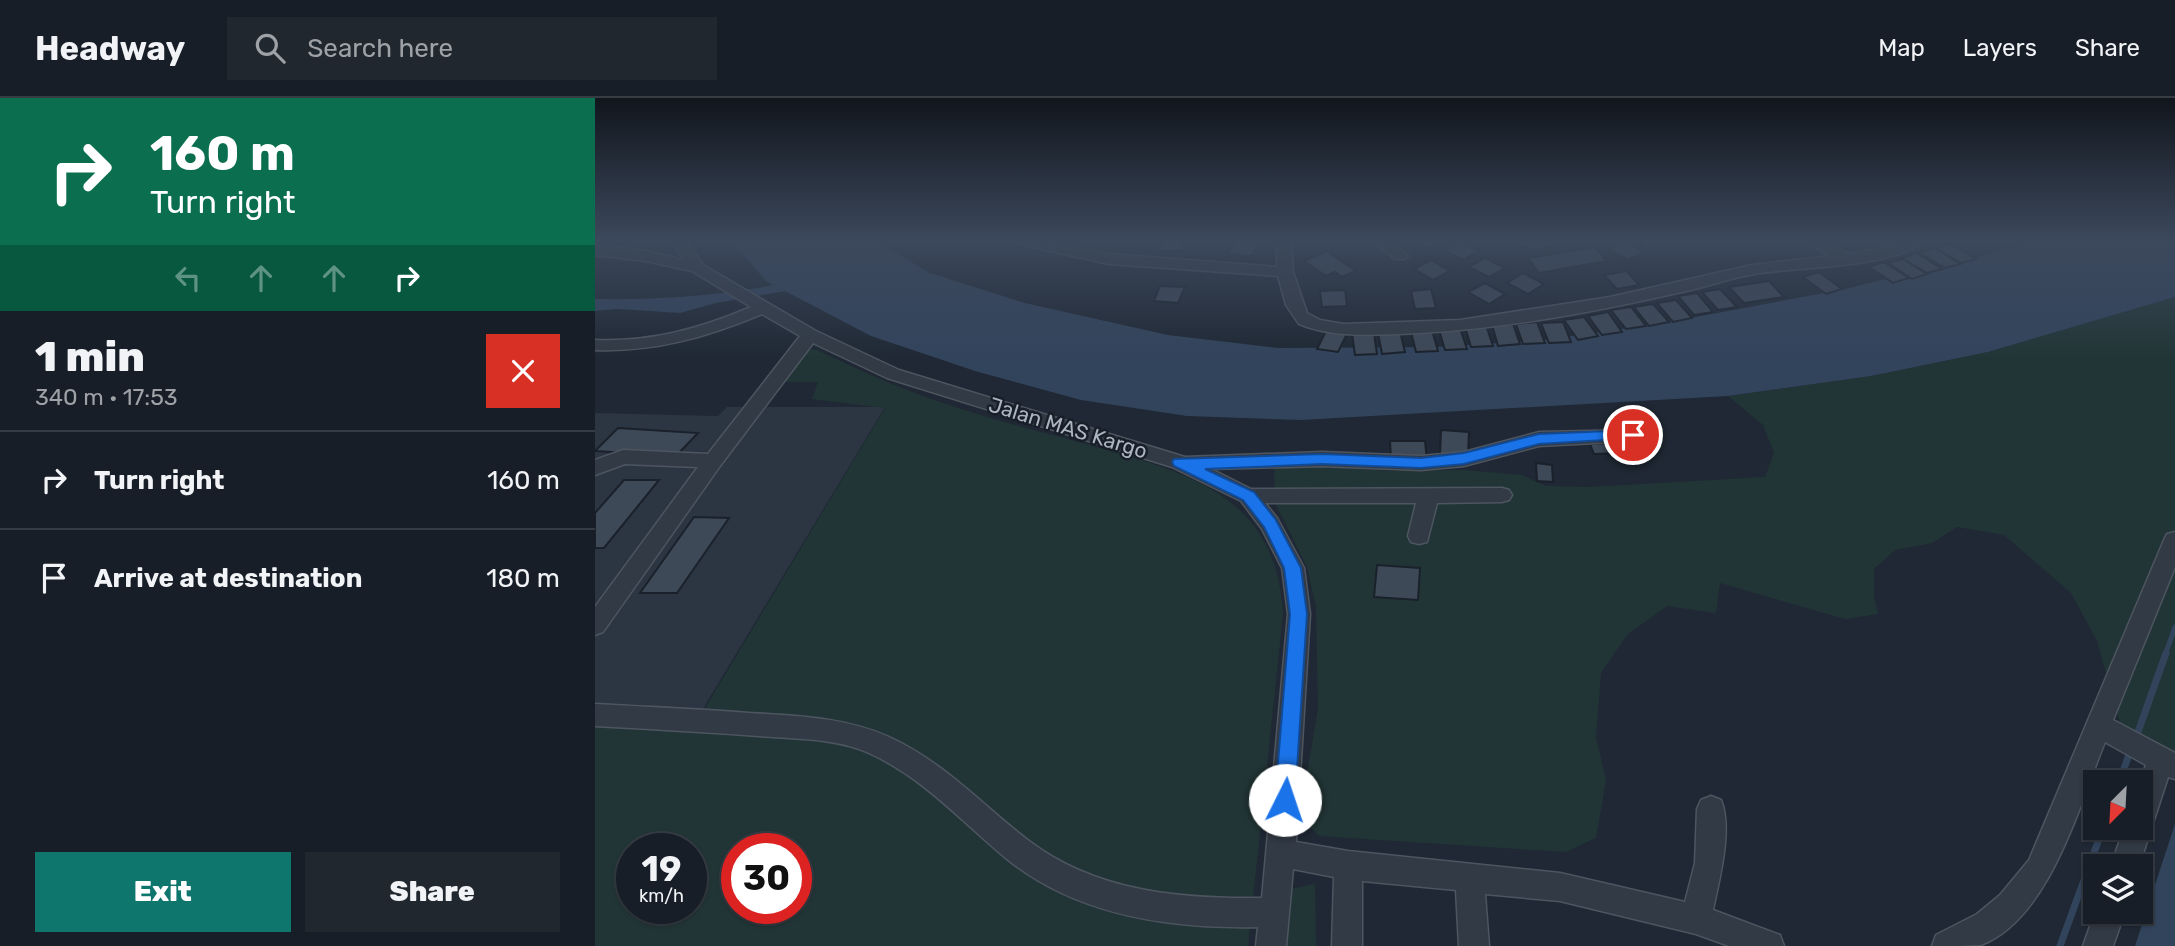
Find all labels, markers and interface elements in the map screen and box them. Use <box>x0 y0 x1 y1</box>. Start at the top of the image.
search box <box>227 17 717 80</box>
text: Headway <box>35 29 185 68</box>
icon: search <box>251 29 289 67</box>
text: Search here <box>307 33 453 64</box>
text: Map <box>1878 34 1925 62</box>
text: Layers <box>1963 34 2037 62</box>
text: Share <box>2075 34 2140 62</box>
text: 160 m <box>150 124 295 182</box>
icon: right <box>35 126 126 217</box>
text: Turn right <box>150 183 295 221</box>
icon: left <box>169 259 207 297</box>
icon: ahead <box>242 259 280 297</box>
icon: ahead <box>315 259 353 297</box>
icon: right <box>388 259 426 297</box>
text: 1 min <box>35 332 145 382</box>
button: close <box>486 334 560 408</box>
text: 340 m · 17:53 <box>35 383 178 411</box>
street label: Jalan MAS Kargo <box>986 392 1150 464</box>
pin <box>1603 405 1663 465</box>
icon: arrive <box>1614 416 1652 454</box>
icon: right <box>35 461 73 499</box>
text: Turn right <box>94 465 224 496</box>
text: 160 m <box>487 465 560 496</box>
icon: arrive <box>35 559 73 597</box>
text: Arrive at destination <box>94 563 362 594</box>
text: 180 m <box>486 563 560 594</box>
position arrow <box>1248 763 1322 837</box>
north arrow <box>2083 770 2153 840</box>
map controls <box>2083 770 2153 924</box>
speed limit sign: 30 <box>721 833 812 924</box>
text: 19 <box>642 848 681 890</box>
button: Exit <box>35 852 291 932</box>
button: Share <box>305 852 560 932</box>
button: layers <box>2083 854 2153 924</box>
text: km/h <box>639 885 684 907</box>

